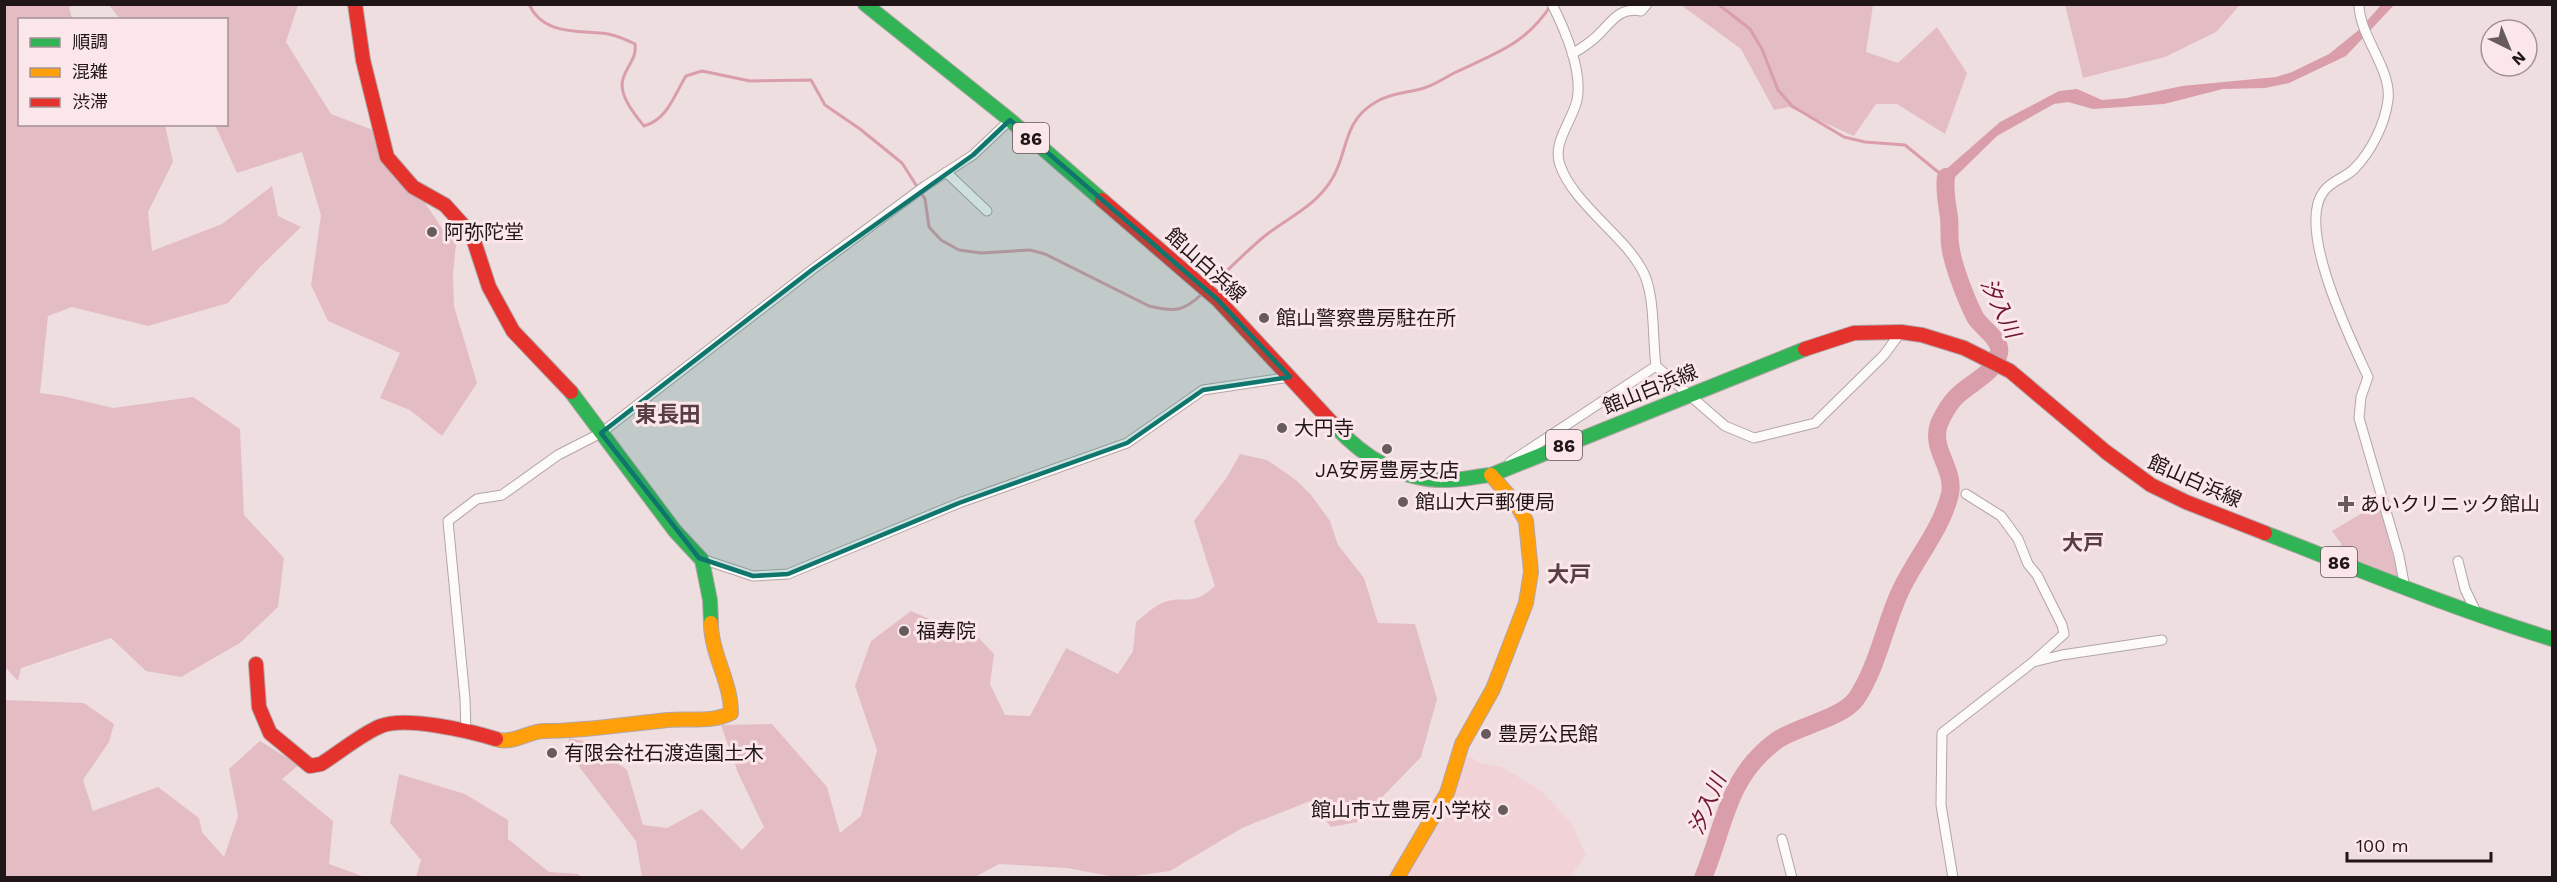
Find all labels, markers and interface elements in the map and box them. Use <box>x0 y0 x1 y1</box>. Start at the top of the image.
legend <box>18 18 228 126</box>
north arrow <box>2479 18 2539 78</box>
text: 順調 <box>72 31 108 52</box>
text: N <box>2508 48 2530 70</box>
text: 混雑 <box>72 61 108 82</box>
text: 渋滞 <box>72 91 108 112</box>
road number: 86 <box>1013 123 1049 153</box>
place label: 阿弥陀堂 <box>444 220 524 244</box>
street label: 館山白浜線 <box>1161 223 1251 307</box>
marker: 阿弥陀堂 <box>425 225 439 239</box>
water label: 汐入川 <box>1976 274 2027 344</box>
place label: 館山警察豊房駐在所 <box>1276 306 1456 330</box>
marker: 館山警察豊房駐在所 <box>1257 311 1271 325</box>
street label: 館山白浜線 <box>1599 359 1701 419</box>
district label: 東長田 <box>635 402 701 427</box>
place label: 大円寺 <box>1294 416 1354 440</box>
marker: 大円寺 <box>1275 421 1289 435</box>
road number: 86 <box>1546 430 1582 460</box>
marker: JA安房豊房支店 <box>1380 442 1394 456</box>
street label: 館山白浜線 <box>2144 450 2246 512</box>
place label: JA安房豊房支店 <box>1315 458 1459 482</box>
place label: 館山大戸郵便局 <box>1415 490 1555 514</box>
place label: あいクリニック館山 <box>2360 492 2540 516</box>
marker: 館山大戸郵便局 <box>1396 495 1410 509</box>
marker: あいクリニック館山 <box>2337 495 2355 513</box>
district label: 大戸 <box>2062 530 2104 555</box>
road number: 86 <box>2321 547 2357 577</box>
district label: 大戸 <box>1547 562 1591 587</box>
place label: 福寿院 <box>916 619 976 643</box>
marker: 福寿院 <box>897 624 911 638</box>
place label: 豊房公民館 <box>1498 722 1598 746</box>
marker: 豊房公民館 <box>1479 727 1493 741</box>
place label: 有限会社石渡造園土木 <box>564 741 764 765</box>
marker: 有限会社石渡造園土木 <box>545 746 559 760</box>
water label: 汐入川 <box>1683 768 1732 838</box>
place label: 館山市立豊房小学校 <box>1311 798 1491 822</box>
marker: 館山市立豊房小学校 <box>1496 803 1510 817</box>
scale bar <box>2347 825 2491 863</box>
text: 100 m <box>2356 835 2409 856</box>

